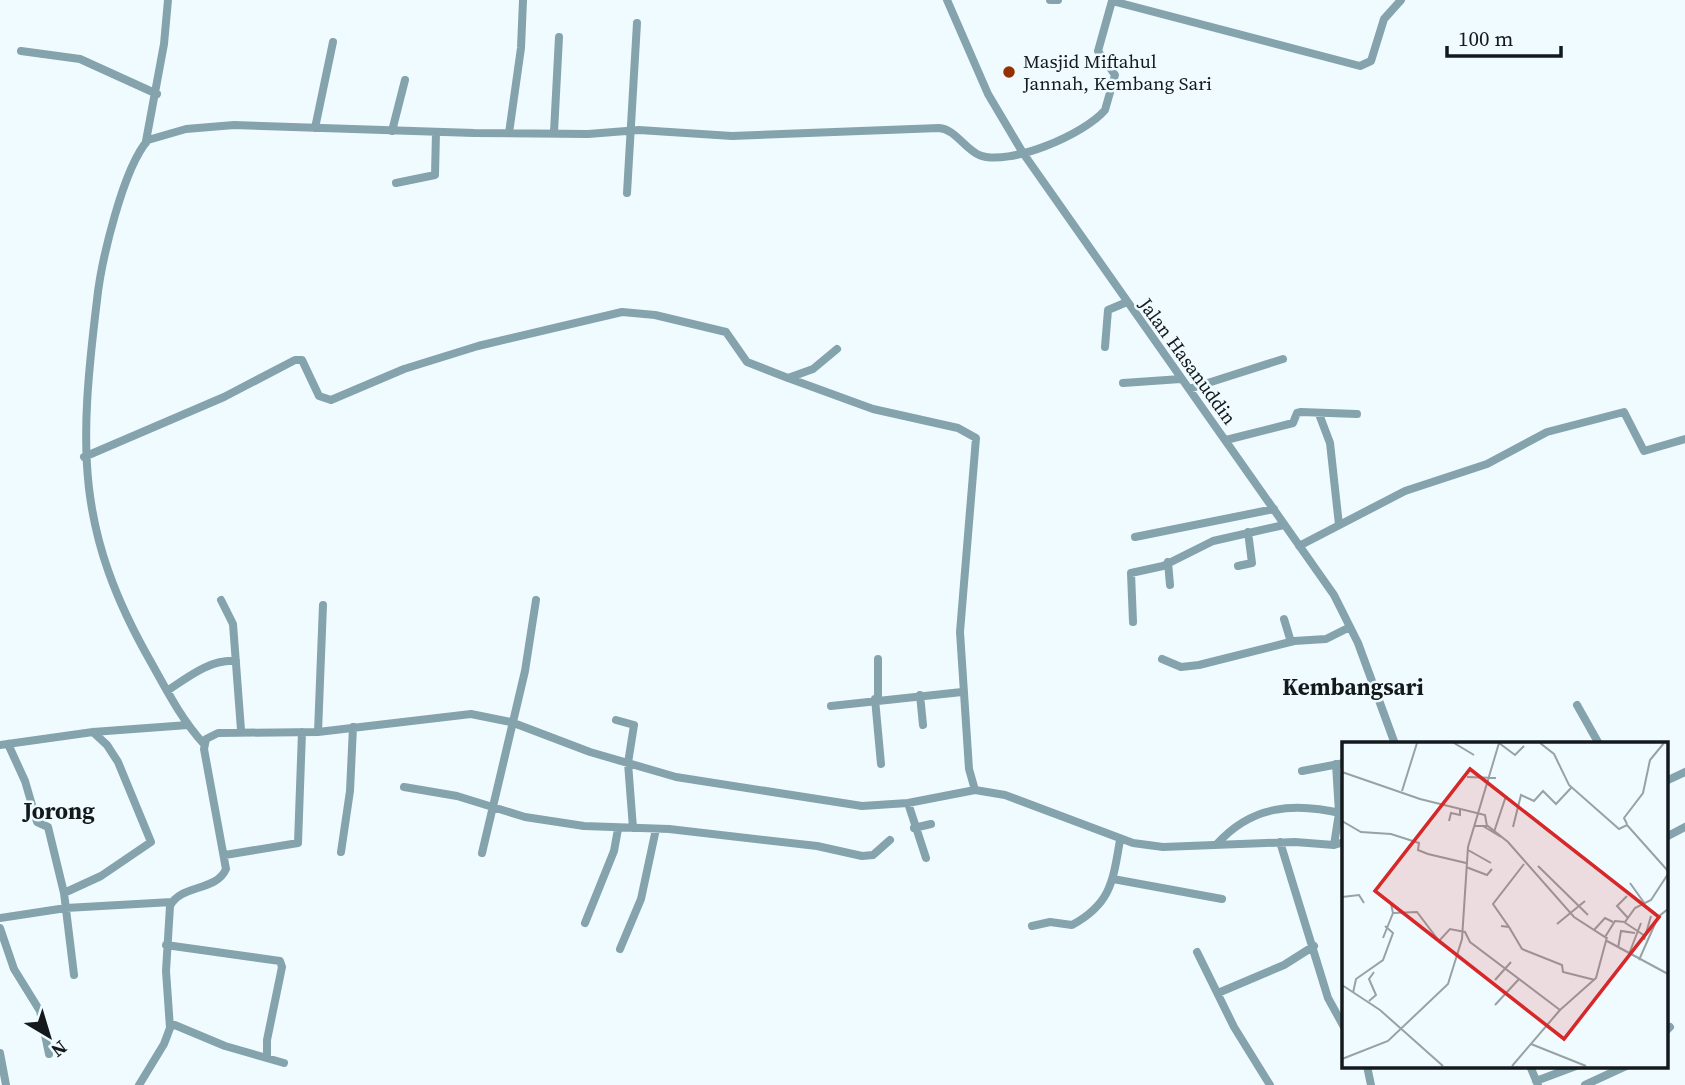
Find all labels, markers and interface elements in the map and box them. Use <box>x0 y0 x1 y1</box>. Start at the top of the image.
scale bar <box>1447 14 1561 58</box>
text: 100 m <box>1458 24 1513 53</box>
place label: Masjid Miftahul Jannah, Kembang Sari <box>1022 48 1212 96</box>
marker: Masjid Miftahul Jannah, Kembang Sari <box>1001 64 1017 80</box>
street label: Jalan Hasanuddin <box>1133 292 1243 429</box>
district label: Kembangsari <box>1282 671 1424 703</box>
inset map <box>1342 742 1668 1068</box>
district label: Jorong <box>21 795 95 827</box>
north arrow <box>14 1001 84 1071</box>
text: N <box>46 1035 73 1064</box>

